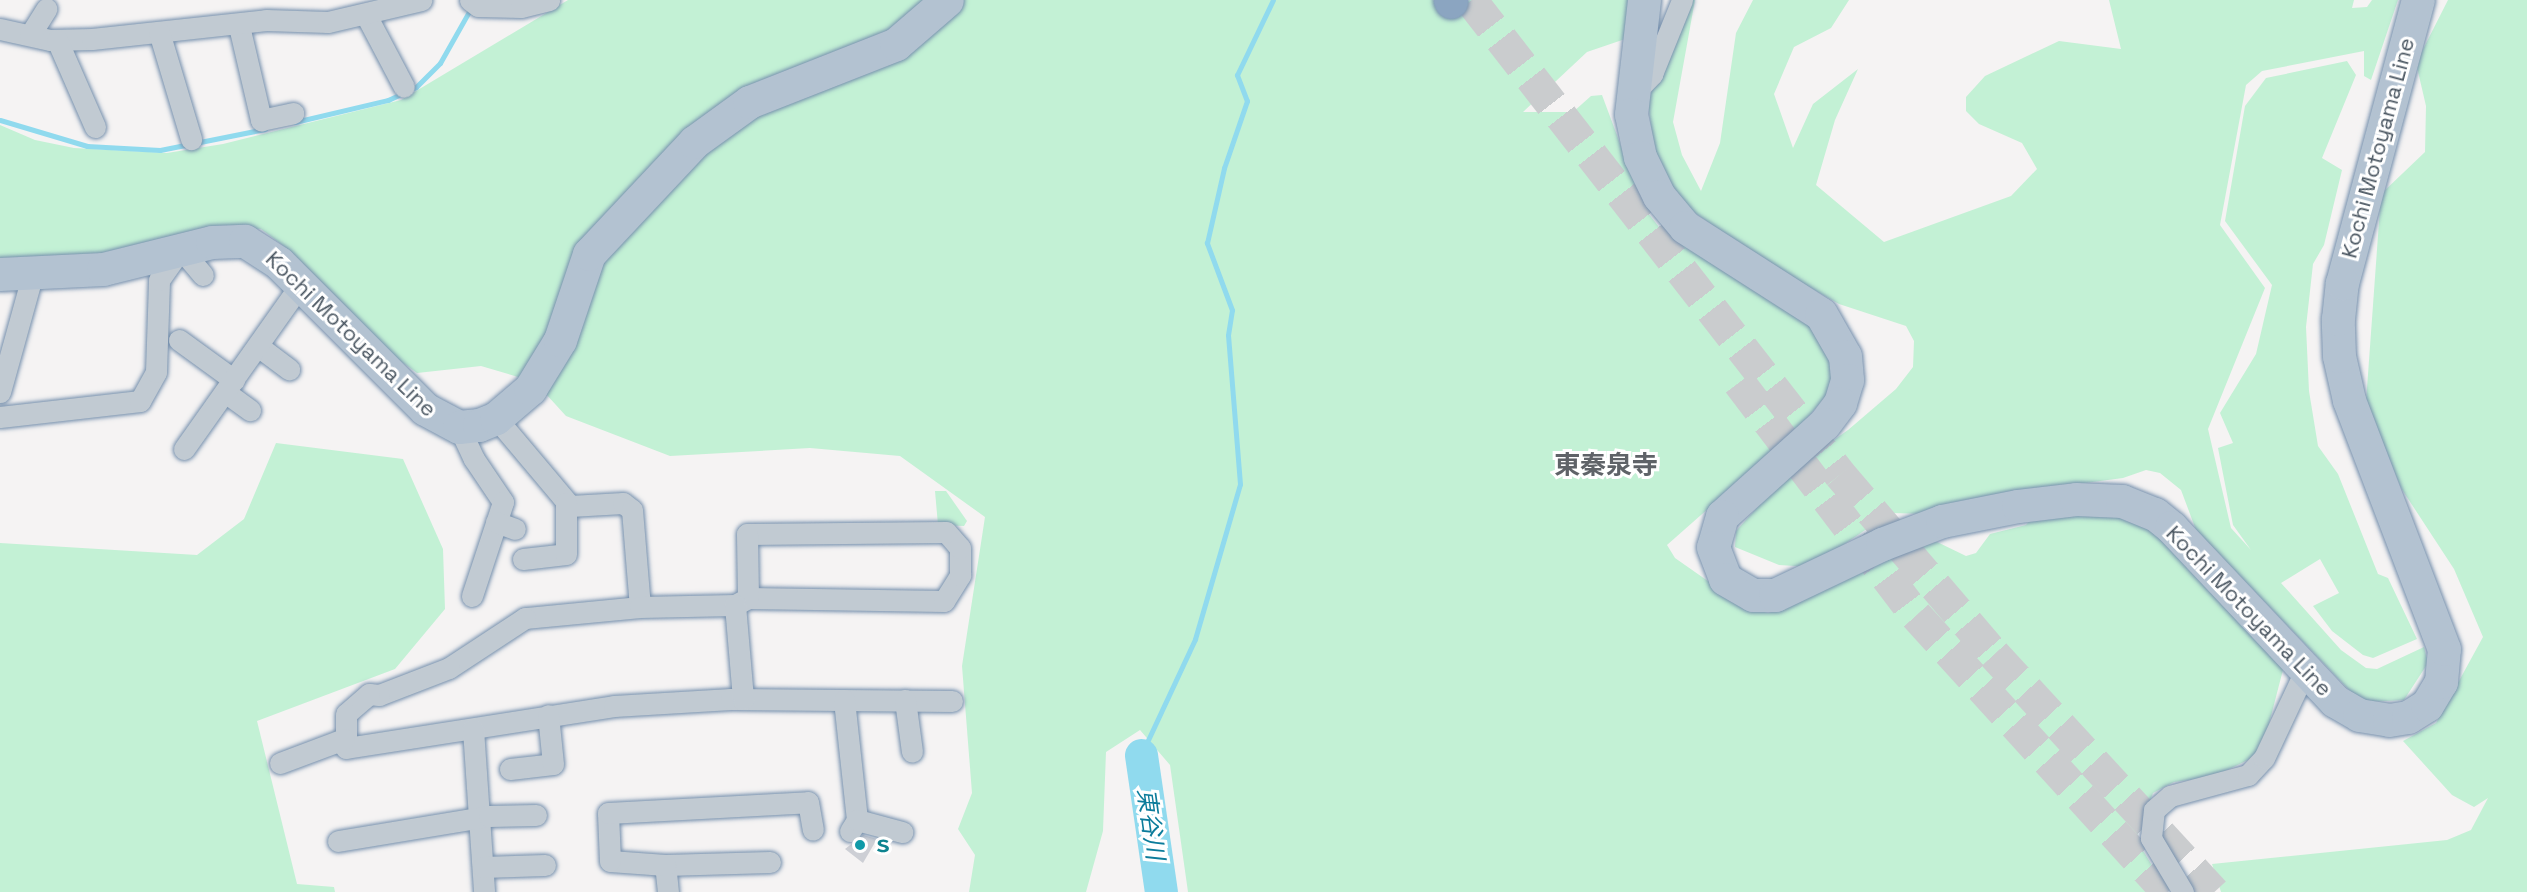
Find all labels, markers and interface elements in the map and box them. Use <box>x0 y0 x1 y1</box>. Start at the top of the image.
street label: Kochi Motoyama Line <box>2336 35 2420 261</box>
street label: Kochi Motoyama Line <box>260 246 442 422</box>
district label: 東秦泉寺 <box>1554 450 1658 482</box>
street label: Kochi Motoyama Line <box>2161 520 2337 702</box>
water label: 東谷川 <box>1132 786 1170 862</box>
place label: ｓ <box>872 832 894 858</box>
marker: ｓ <box>853 838 867 852</box>

